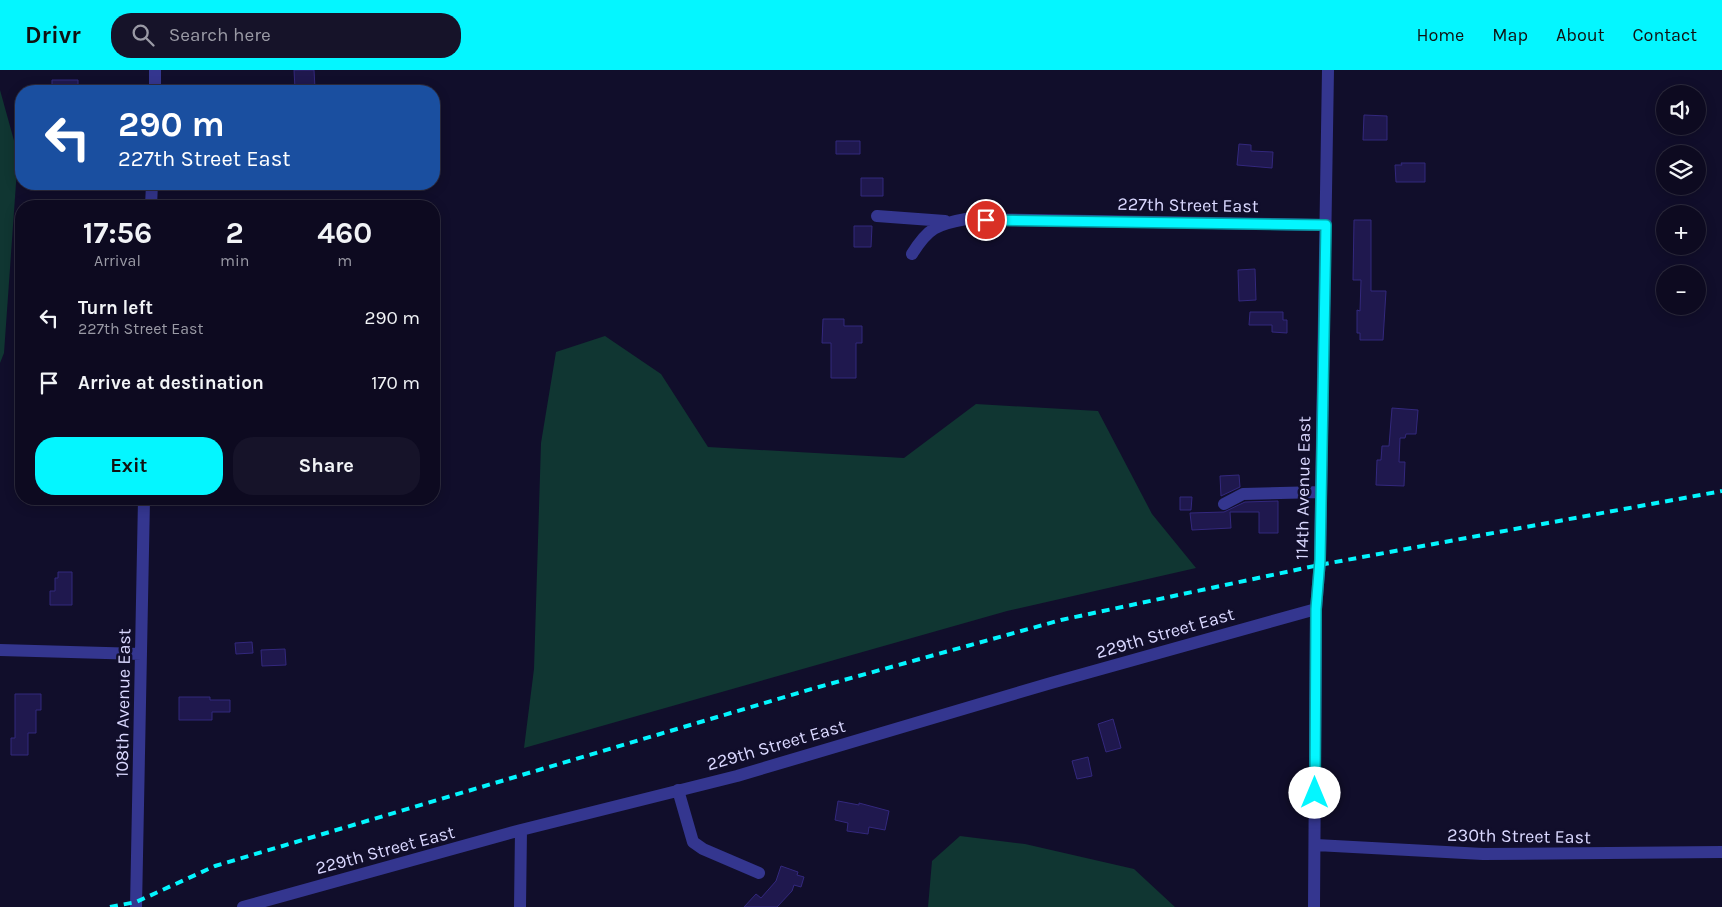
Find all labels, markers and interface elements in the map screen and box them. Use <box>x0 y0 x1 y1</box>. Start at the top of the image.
search box <box>111 13 461 58</box>
text: Drivr <box>25 21 81 49</box>
icon: search <box>129 21 157 49</box>
text: Search here <box>169 24 271 46</box>
text: Home <box>1416 24 1464 46</box>
text: Map <box>1492 24 1528 46</box>
text: About <box>1556 24 1605 46</box>
text: Contact <box>1633 24 1697 46</box>
map controls <box>1656 85 1706 315</box>
button: sound <box>1656 85 1706 135</box>
text: 290 m <box>118 104 225 145</box>
icon: left <box>35 105 100 170</box>
button: layers <box>1656 145 1706 195</box>
text: 227th Street East <box>118 146 291 172</box>
street label: 227th Street East <box>1117 193 1259 217</box>
pin <box>965 199 1007 241</box>
button: + <box>1656 205 1706 255</box>
icon: arrive <box>972 206 1000 234</box>
text: 17:56 <box>83 215 152 251</box>
text: 2 <box>226 215 244 251</box>
text: 460 <box>317 215 372 251</box>
text: Arrival <box>94 251 141 270</box>
text: min <box>220 251 249 270</box>
text: m <box>337 251 352 270</box>
button: − <box>1656 265 1706 315</box>
text: Turn left <box>78 297 153 319</box>
icon: left <box>35 304 63 332</box>
text: 290 m <box>364 307 420 329</box>
text: 227th Street East <box>78 319 203 338</box>
icon: arrive <box>35 369 63 397</box>
text: Arrive at destination <box>78 372 264 394</box>
text: 170 m <box>371 372 420 394</box>
street label: 114th Avenue East <box>1291 416 1315 560</box>
button: Exit <box>35 437 223 495</box>
button: Share <box>233 437 420 495</box>
street label: 229th Street East <box>1093 603 1237 663</box>
street label: 108th Avenue East <box>111 628 135 778</box>
street label: 229th Street East <box>704 715 848 775</box>
position arrow <box>1288 766 1340 818</box>
street label: 229th Street East <box>313 821 457 879</box>
street label: 230th Street East <box>1447 824 1591 848</box>

